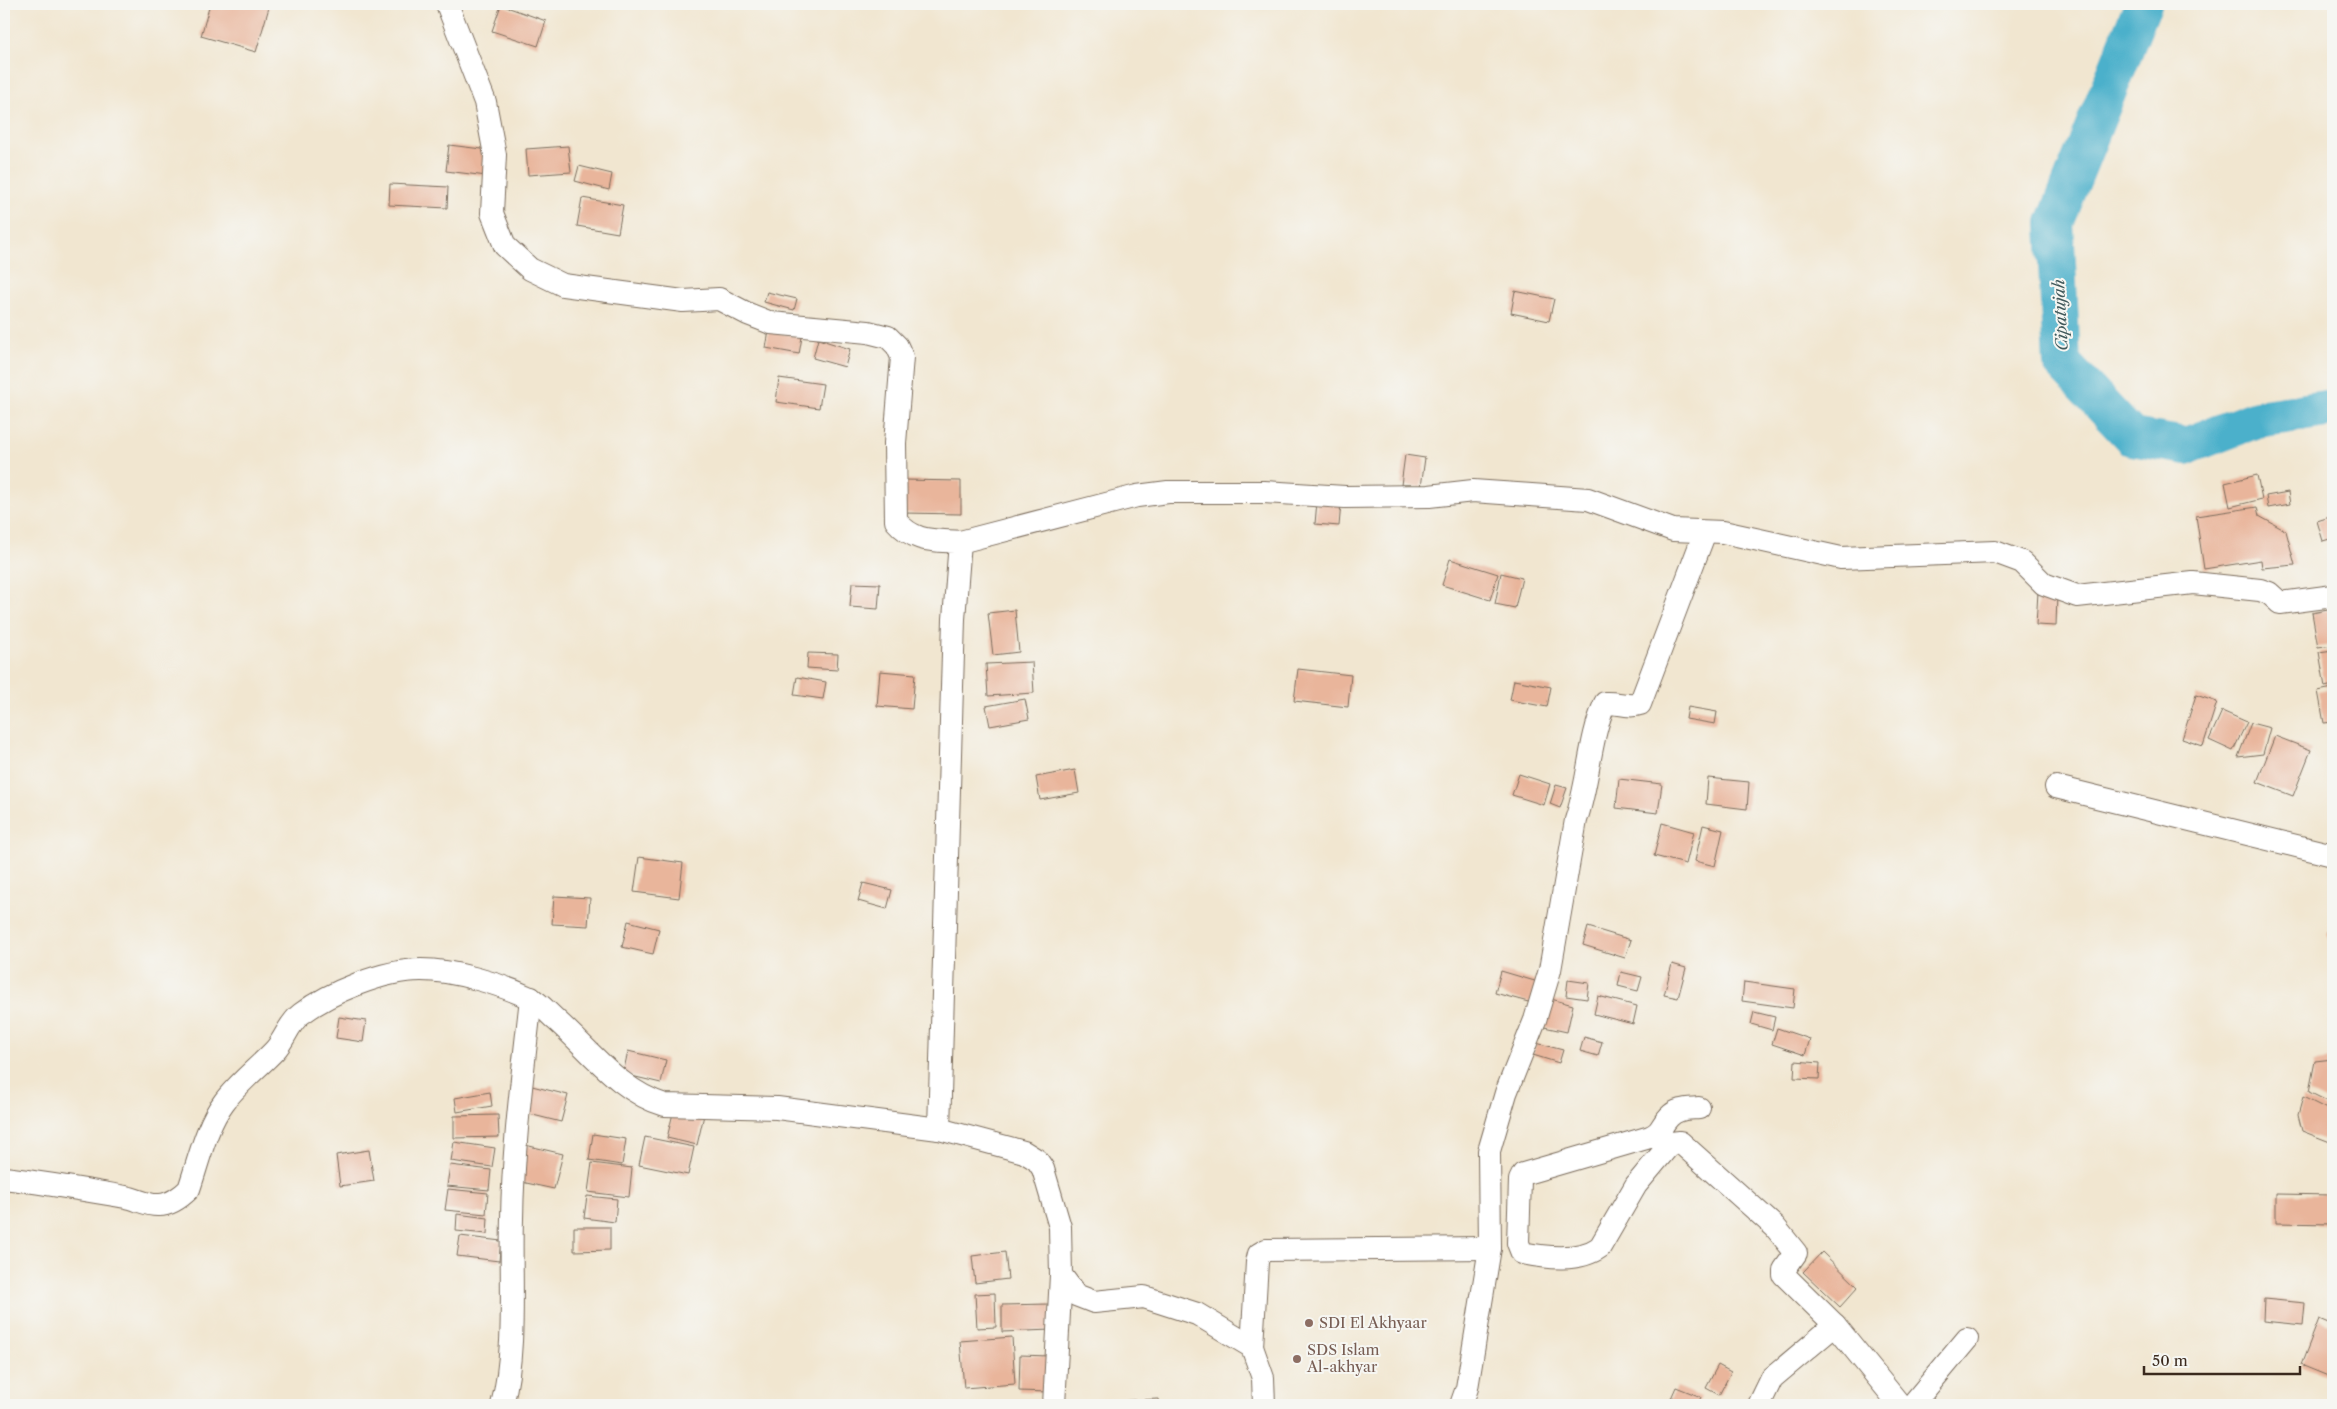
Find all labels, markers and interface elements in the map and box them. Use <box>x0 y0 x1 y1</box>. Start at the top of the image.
water label: Cipatujah <box>2048 279 2072 351</box>
place label: SDI El Akhyaar <box>1319 1313 1427 1332</box>
marker: SDI El Akhyaar <box>1303 1317 1315 1329</box>
place label: SDS Islam Al-akhyar <box>1306 1340 1380 1376</box>
scale bar <box>2144 1344 2301 1376</box>
text: 50 m <box>2152 1351 2188 1370</box>
marker: SDS Islam Al-akhyar <box>1291 1353 1303 1365</box>

